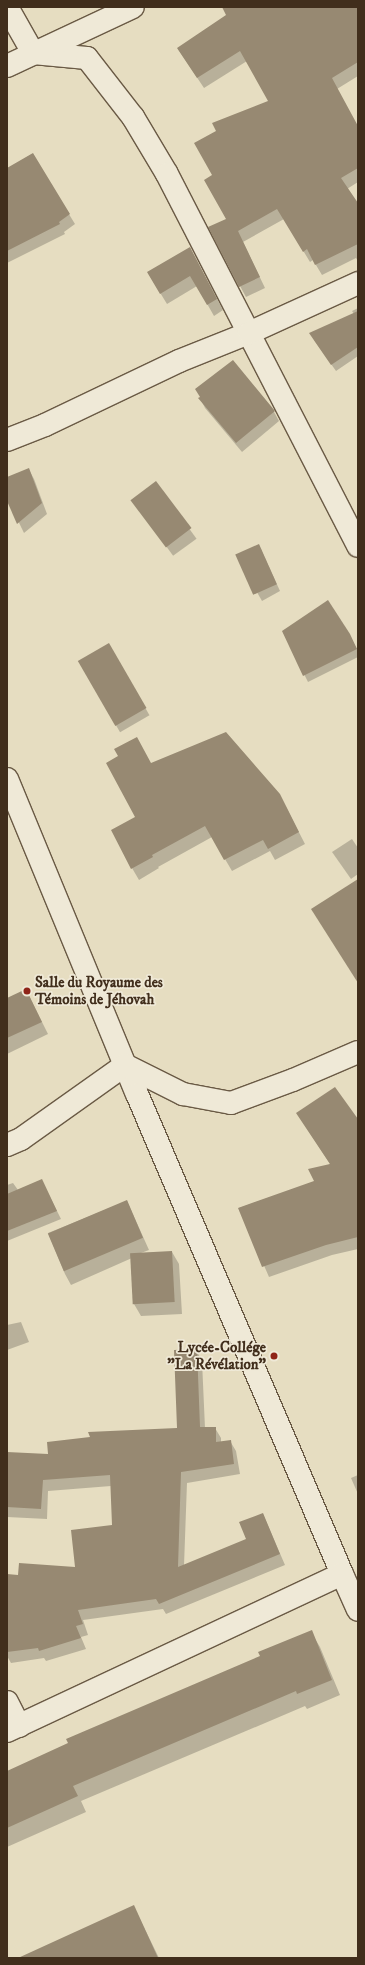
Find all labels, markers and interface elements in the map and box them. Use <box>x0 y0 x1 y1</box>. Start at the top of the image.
place label: Salle du Royaume des Témoins de Jéhovah <box>35 973 163 1008</box>
marker: Salle du Royaume des Témoins de Jéhovah <box>22 986 32 996</box>
place label: Lycée-Collége "La Révélation" <box>167 1338 266 1373</box>
marker: Lycée-Collége "La Révélation" <box>269 1351 279 1361</box>

